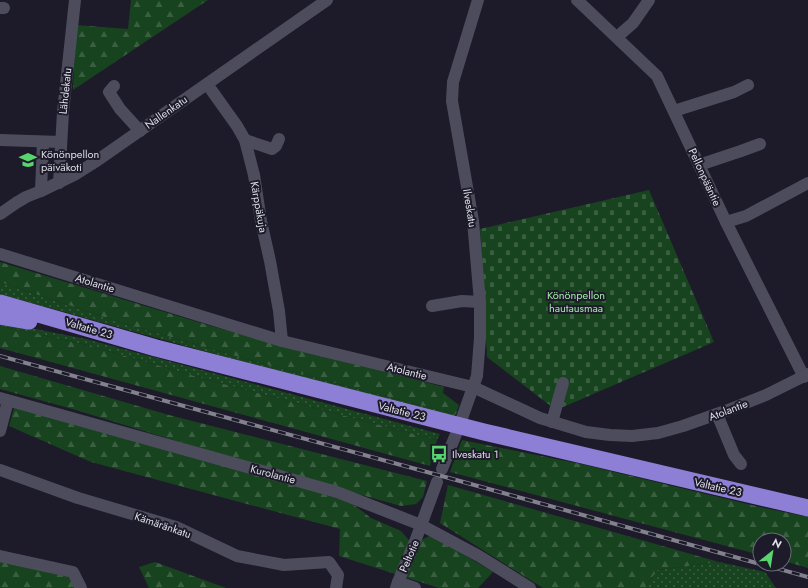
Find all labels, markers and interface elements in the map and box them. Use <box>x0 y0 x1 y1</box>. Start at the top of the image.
street label: Lähdekatu <box>55 67 75 115</box>
street label: Nallenkatu <box>141 91 191 133</box>
street label: Pellonpääntie <box>685 145 726 209</box>
place label: Könönpellon päiväkoti <box>41 146 99 175</box>
school or university icon: Könönpellon päiväkoti <box>18 150 38 170</box>
street label: Kärppäkuja <box>247 180 271 234</box>
street label: Ilveskatu <box>459 188 481 228</box>
street label: Atolantie <box>73 269 117 297</box>
park label: Könönpellon hautausmaa <box>547 287 605 316</box>
street label: Valtatie 23 <box>63 314 115 342</box>
street label: Atolantie <box>385 358 429 384</box>
street label: Atolantie <box>706 395 750 425</box>
street label: Valtatie 23 <box>376 397 428 425</box>
bus stop icon: Ilveskatu 1 <box>429 444 449 464</box>
place label: Ilveskatu 1 <box>452 446 499 462</box>
street label: Kurolantie <box>249 460 298 488</box>
street label: Valtatie 23 <box>692 474 744 500</box>
street label: Kämäränkatu <box>133 508 193 542</box>
north arrow <box>752 532 792 572</box>
text: N <box>769 534 785 552</box>
street label: Peltotie <box>395 537 423 575</box>

